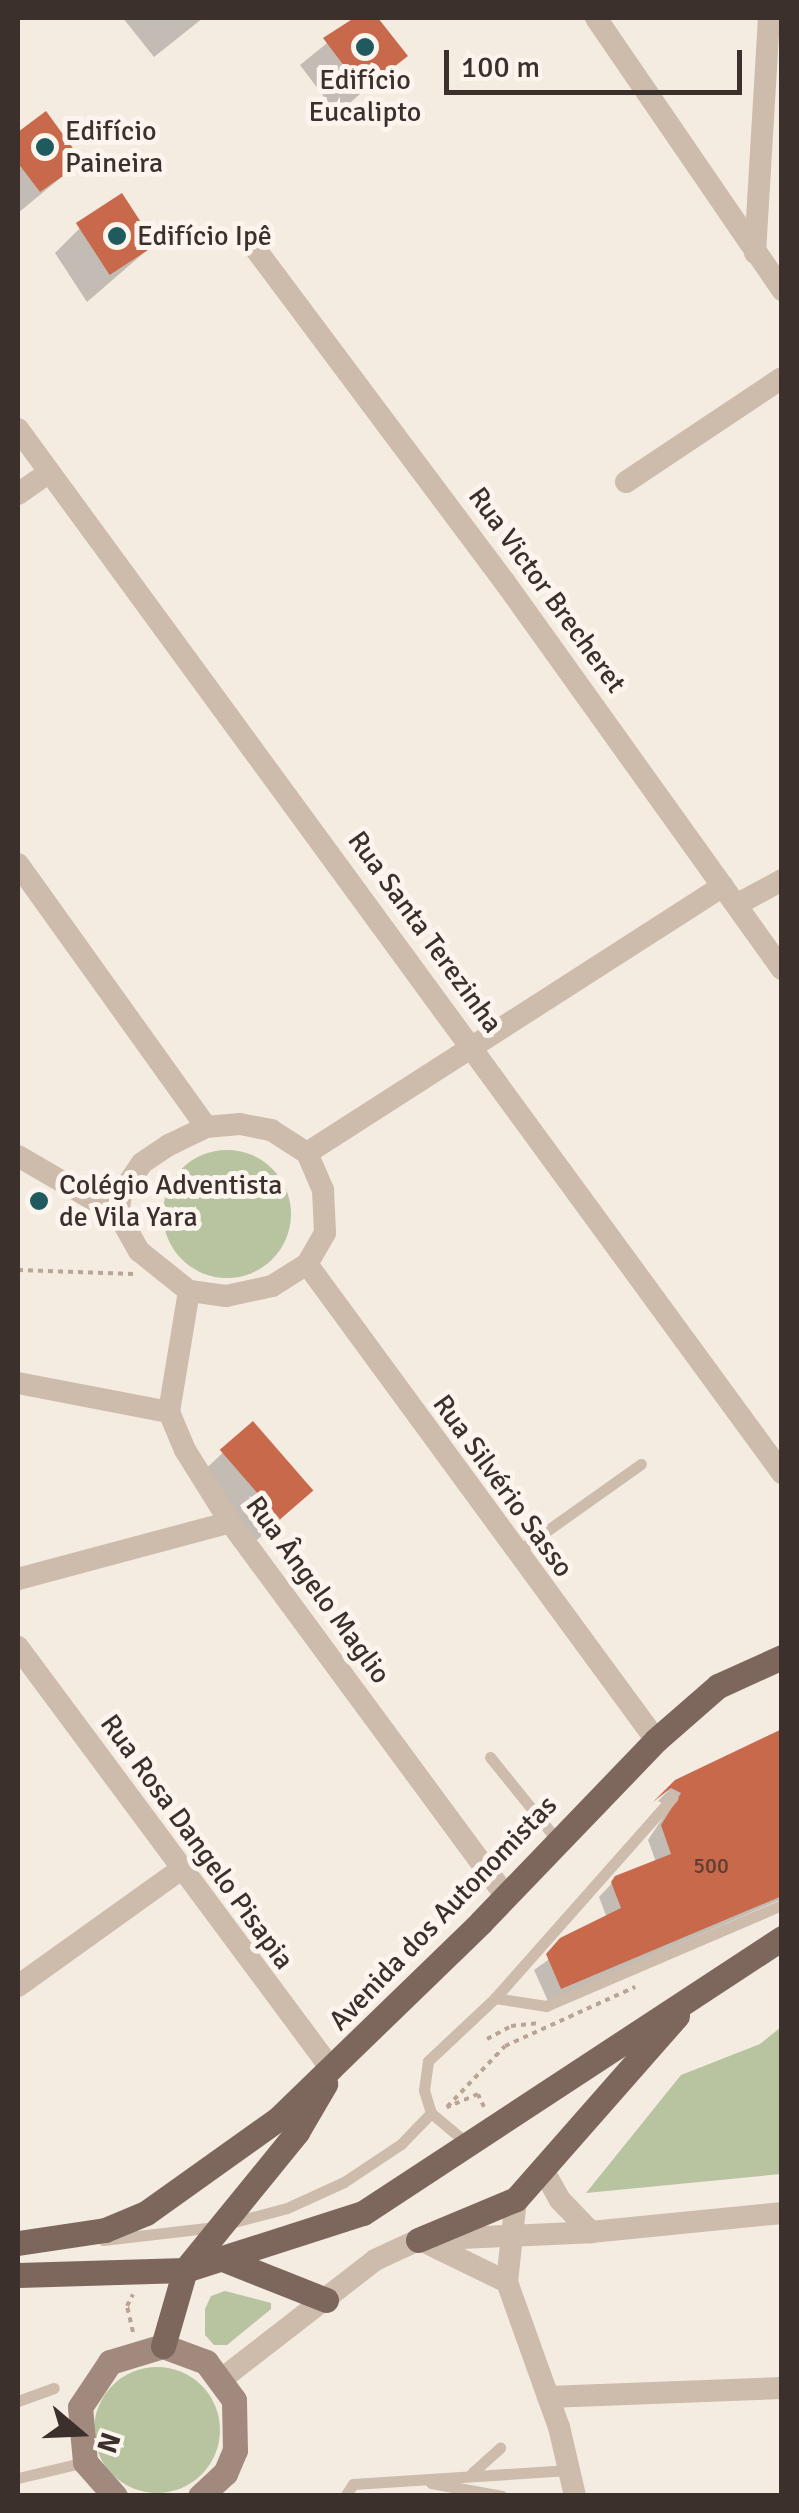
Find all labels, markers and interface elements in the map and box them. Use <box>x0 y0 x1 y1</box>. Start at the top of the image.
scale bar <box>449 30 746 92</box>
marker: Edifício Eucalipto <box>354 36 376 58</box>
text: 100 m <box>461 49 540 86</box>
place label: Edifício Eucalipto <box>309 63 421 129</box>
place label: Edifício Paineira <box>65 114 163 180</box>
marker: Edifício Paineira <box>34 136 56 158</box>
place label: Edifício Ipê <box>137 219 272 253</box>
marker: Edifício Ipê <box>106 225 128 247</box>
street label: Rua Victor Brecheret <box>461 481 633 699</box>
street label: Rua Santa Terezinha <box>341 825 509 1039</box>
place label: Colégio Adventista de Vila Yara <box>59 1168 282 1234</box>
marker: Colégio Adventista de Vila Yara <box>28 1190 50 1212</box>
street label: Rua Silvério Sasso <box>426 1388 580 1584</box>
street label: Rua Ângelo Maglio <box>239 1490 397 1690</box>
street label: Rua Rosa Dangelo Pisapia <box>93 1708 301 1976</box>
street label: Avenida dos Autonomistas <box>322 1789 564 2037</box>
house number: 500 <box>693 1853 729 1879</box>
north arrow <box>30 2383 130 2483</box>
text: N <box>89 2428 128 2458</box>

